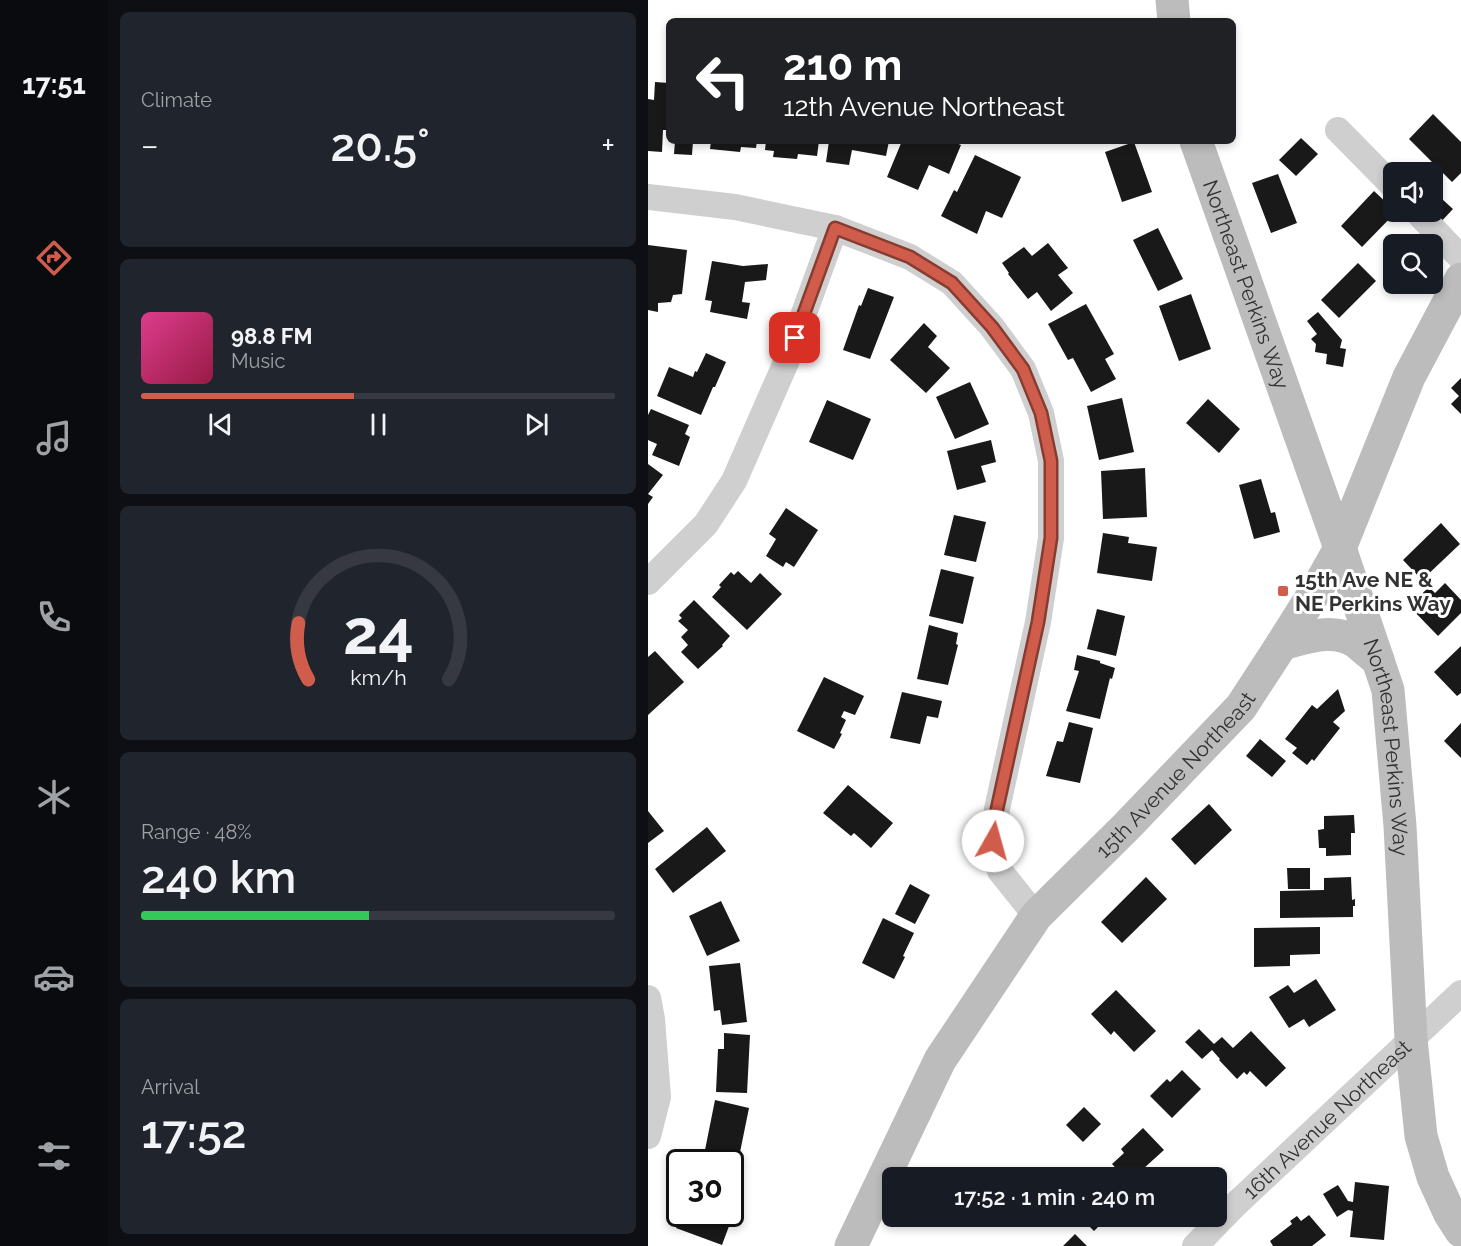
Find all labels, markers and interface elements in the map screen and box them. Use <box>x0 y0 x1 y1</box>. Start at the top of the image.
text: 210 m <box>783 41 902 90</box>
icon: left <box>684 42 762 120</box>
text: 17:51 <box>22 69 86 100</box>
text: Climate <box>141 88 212 112</box>
text: 12th Avenue Northeast <box>783 91 1065 122</box>
text: 20.5° <box>330 119 430 172</box>
text: − <box>141 126 159 165</box>
text: + <box>601 126 615 165</box>
map controls <box>1383 162 1443 294</box>
button: sound <box>1383 162 1443 222</box>
street label: Northeast Perkins Way <box>1198 176 1295 392</box>
button: search <box>1383 234 1443 294</box>
icon: directions <box>33 237 75 279</box>
pin <box>769 312 820 363</box>
icon: arrive <box>778 321 811 354</box>
text: 98.8 FM <box>231 323 312 349</box>
text: Music <box>231 349 285 373</box>
icon: previous <box>204 408 237 441</box>
icon: pause <box>362 408 395 441</box>
icon: next <box>520 408 553 441</box>
icon: music <box>33 417 75 459</box>
place label: 15th Ave NE & NE Perkins Way <box>1295 567 1451 616</box>
marker: 15th Ave NE & NE Perkins Way <box>1276 584 1290 598</box>
text: 24 <box>343 595 413 669</box>
icon: phone <box>33 596 75 638</box>
street label: Northeast Perkins Way <box>1359 635 1414 857</box>
text: km/h <box>350 665 406 690</box>
street label: 15th Avenue Northeast <box>1090 687 1260 862</box>
icon: climate <box>33 776 75 818</box>
position arrow <box>961 809 1025 873</box>
text: Range · 48% <box>141 820 252 844</box>
text: 240 km <box>141 851 296 904</box>
icon: car <box>33 956 75 998</box>
street label: 16th Avenue Northeast <box>1238 1034 1416 1204</box>
text: Arrival <box>141 1075 200 1099</box>
text: 17:52 <box>141 1106 246 1159</box>
icon: filters <box>33 1135 75 1177</box>
speed limit sign: 30 <box>666 1149 744 1227</box>
text: 17:52 · 1 min · 240 m <box>954 1184 1155 1210</box>

